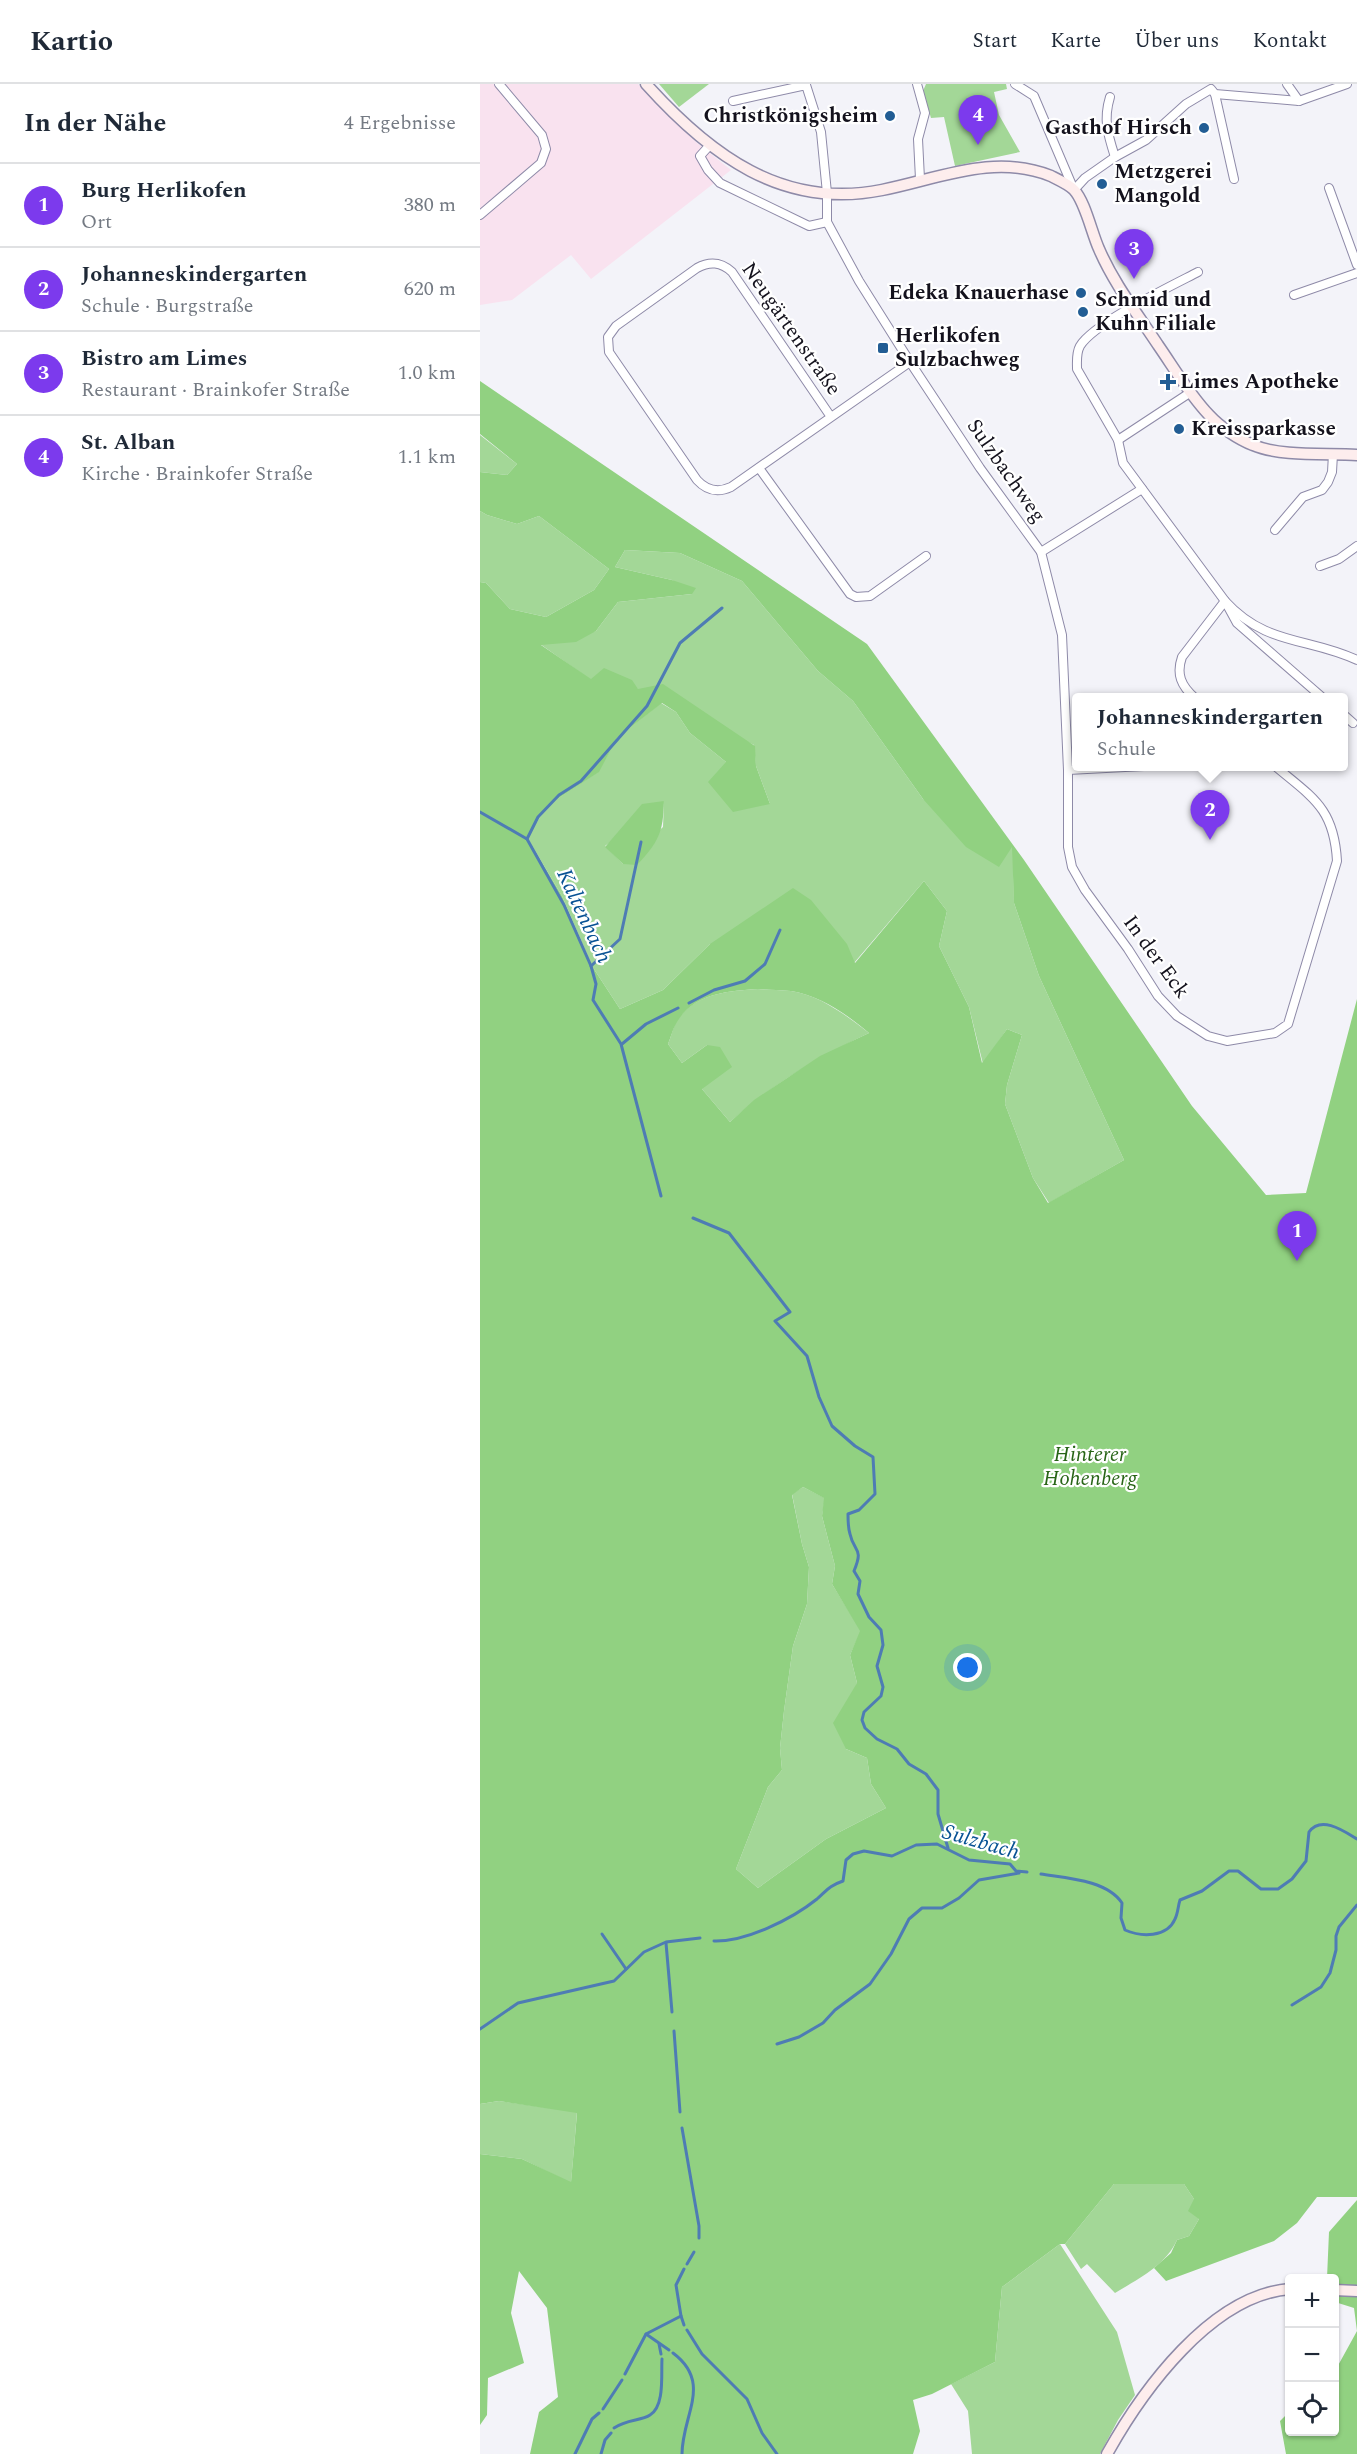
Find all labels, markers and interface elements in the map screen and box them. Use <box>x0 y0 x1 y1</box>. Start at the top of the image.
text: Kartio <box>30 20 113 63</box>
text: Start <box>972 25 1017 57</box>
text: Karte <box>1050 25 1101 57</box>
text: Über uns <box>1134 25 1219 57</box>
text: Kontakt <box>1252 25 1327 57</box>
pin: 4 <box>958 95 998 145</box>
place label: Christkönigsheim <box>704 100 878 132</box>
text: In der Nähe <box>24 103 166 143</box>
text: 4 Ergebnisse <box>344 108 456 138</box>
marker: Christkönigsheim <box>883 109 897 123</box>
place label: Gasthof Hirsch <box>1045 112 1192 144</box>
marker: Gasthof Hirsch <box>1197 121 1211 135</box>
place label: Metzgerei Mangold <box>1114 156 1212 212</box>
text: Burg Herlikofen <box>81 174 247 207</box>
marker: Metzgerei Mangold <box>1095 177 1109 191</box>
text: 1 <box>38 190 49 220</box>
text: 380 m <box>404 190 456 220</box>
text: Ort <box>81 207 112 237</box>
pin: 3 <box>1114 230 1154 279</box>
street label: Neugärtenstraße <box>733 256 849 402</box>
text: Johanneskindergarten <box>81 258 307 291</box>
text: 2 <box>38 274 49 304</box>
text: 620 m <box>404 274 456 304</box>
place label: Edeka Knauerhase <box>888 277 1069 309</box>
place label: Schmid und Kuhn Filiale <box>1095 284 1216 340</box>
marker: Edeka Knauerhase <box>1074 286 1088 300</box>
text: Schule · Burgstraße <box>81 291 253 321</box>
marker: Schmid und Kuhn Filiale <box>1076 305 1090 319</box>
place label: Herlikofen Sulzbachweg <box>895 320 1020 376</box>
marker: Herlikofen Sulzbachweg <box>876 341 890 355</box>
text: Bistro am Limes <box>81 342 247 375</box>
text: 3 <box>38 358 49 388</box>
text: 1.0 km <box>398 358 456 388</box>
place label: Limes Apotheke <box>1180 366 1339 398</box>
text: Restaurant · Brainkofer Straße <box>81 375 350 405</box>
marker: Limes Apotheke <box>1161 375 1175 389</box>
street label: Sulzbachweg <box>958 412 1054 530</box>
place label: Kreissparkasse <box>1191 413 1336 445</box>
marker: Kreissparkasse <box>1172 422 1186 436</box>
text: St. Alban <box>81 426 175 459</box>
text: 4 <box>38 442 49 472</box>
text: 1.1 km <box>398 442 456 472</box>
text: Kirche · Brainkofer Straße <box>81 459 313 489</box>
popup <box>1072 693 1348 771</box>
text: Johanneskindergarten <box>1097 701 1323 734</box>
text: Schule <box>1097 734 1156 764</box>
pin: 2 <box>1190 790 1230 840</box>
water label: Kaltenbach <box>548 863 620 969</box>
street label: In der Eck <box>1115 909 1198 1006</box>
pin: 1 <box>1278 1212 1316 1261</box>
park label: Hinterer Hohenberg <box>1043 1439 1137 1495</box>
your location <box>953 1653 982 1682</box>
water label: Sulzbach <box>939 1815 1023 1869</box>
map controls <box>1285 2274 1339 2436</box>
button: + <box>1285 2274 1339 2328</box>
button: − <box>1285 2328 1339 2382</box>
button: locate <box>1285 2382 1339 2436</box>

